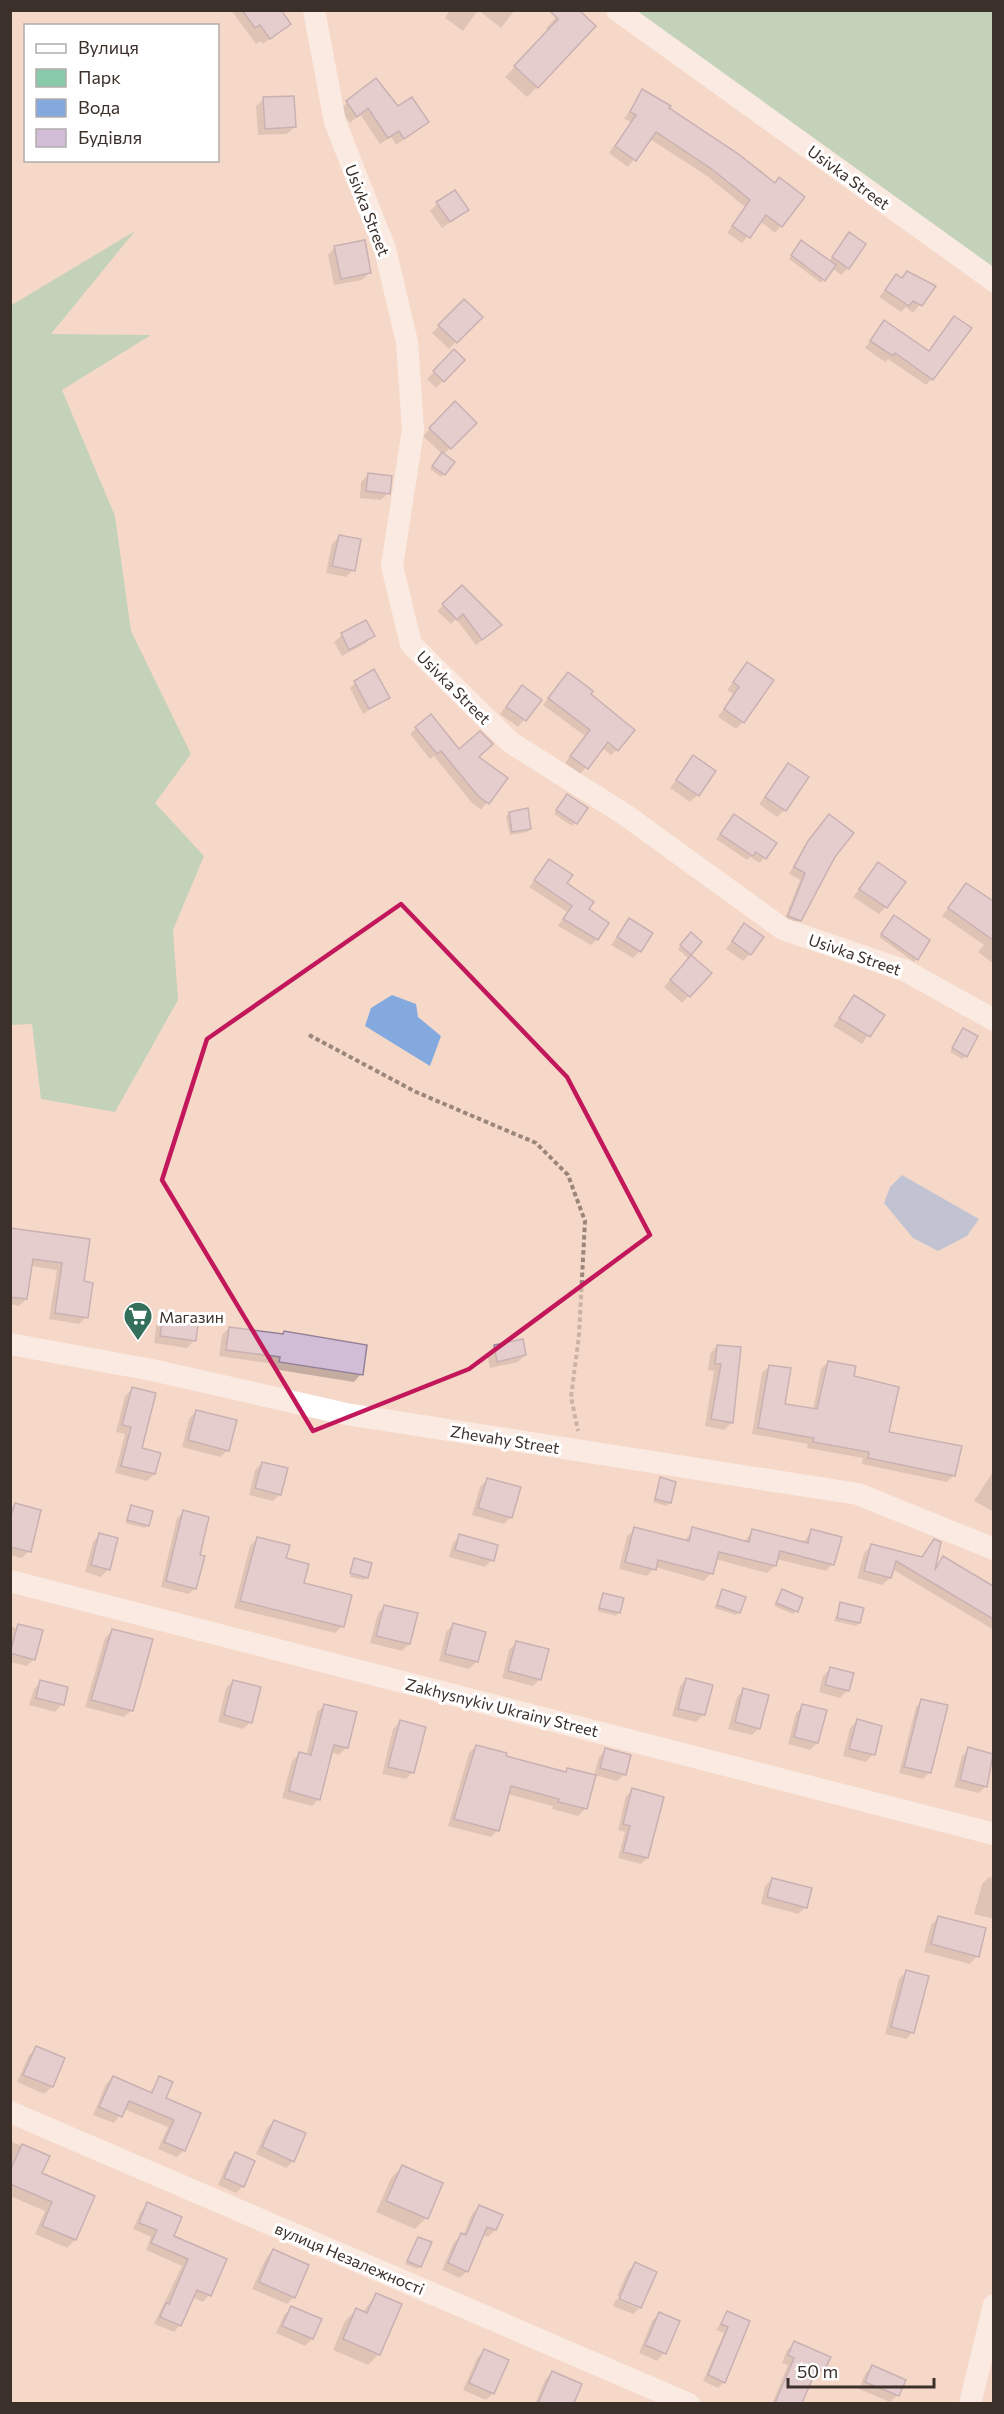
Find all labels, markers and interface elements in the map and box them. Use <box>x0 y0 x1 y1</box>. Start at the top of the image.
legend <box>24 24 219 162</box>
text: Вулиця <box>78 36 139 58</box>
text: Парк <box>78 66 121 88</box>
text: Вода <box>78 96 120 118</box>
text: Будівля <box>78 126 142 148</box>
street label: Usivka Street <box>804 141 894 213</box>
street label: Usivka Street <box>342 161 394 259</box>
street label: Usivka Street <box>413 646 495 728</box>
street label: Usivka Street <box>806 929 904 979</box>
supermarket icon: Магазин <box>122 1300 154 1342</box>
place label: Магазин <box>159 1307 224 1326</box>
street label: Zhevahy Street <box>449 1421 561 1457</box>
street label: Zakhysnykiv Ukrainy Street <box>404 1674 601 1740</box>
street label: вулиця Незалежності <box>272 2218 428 2298</box>
scale bar <box>788 2351 934 2389</box>
text: 50 m <box>797 2360 838 2382</box>

